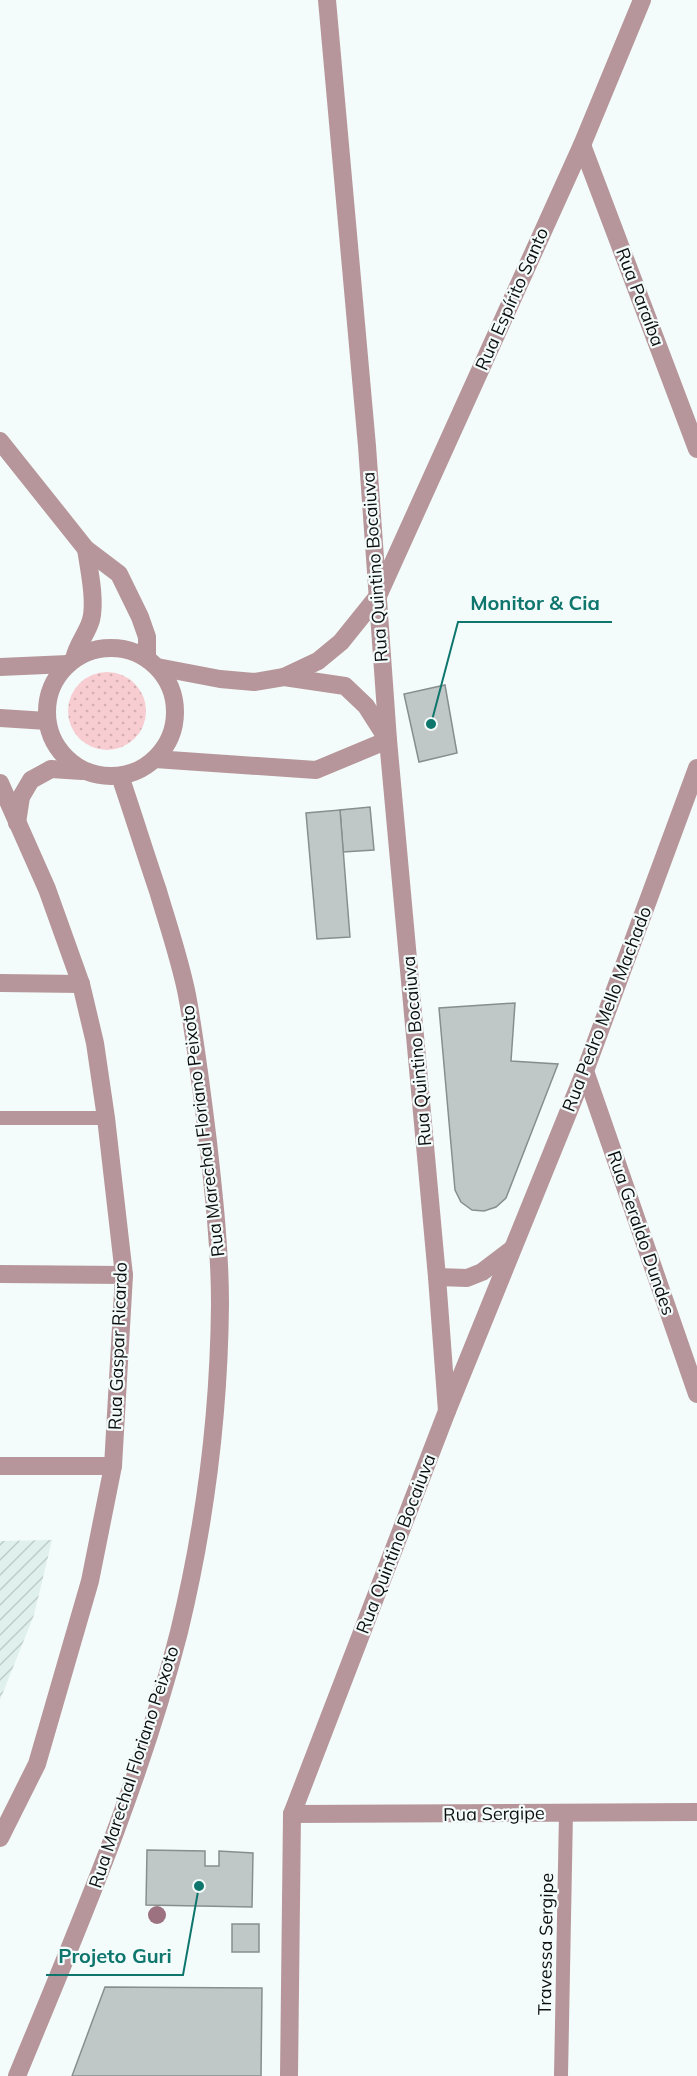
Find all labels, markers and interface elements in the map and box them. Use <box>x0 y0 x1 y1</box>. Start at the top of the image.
street label: Rua Espírito Santo <box>470 224 553 374</box>
street label: Rua Paraíba <box>611 244 670 349</box>
street label: Rua Quintino Bocaiuva <box>356 471 393 663</box>
callout: Monitor & Cia <box>458 584 612 622</box>
text: Monitor & Cia <box>470 590 600 615</box>
street label: Rua Pedro Mello Machado <box>557 903 656 1115</box>
street label: Rua Quintino Bocaiuva <box>397 955 436 1147</box>
street label: Rua Marechal Floriano Peixoto <box>176 1004 229 1258</box>
street label: Rua Geraldo Dundes <box>603 1148 680 1318</box>
street label: Rua Gaspar Ricardo <box>103 1262 132 1430</box>
street label: Rua Quintino Bocaiuva <box>351 1451 440 1637</box>
street label: Rua Marechal Floriano Peixoto <box>83 1643 184 1891</box>
street label: Rua Sergipe <box>443 1801 545 1826</box>
street label: Travessa Sergipe <box>533 1873 558 2015</box>
callout: Projeto Guri <box>46 1937 183 1975</box>
text: Projeto Guri <box>58 1943 172 1968</box>

